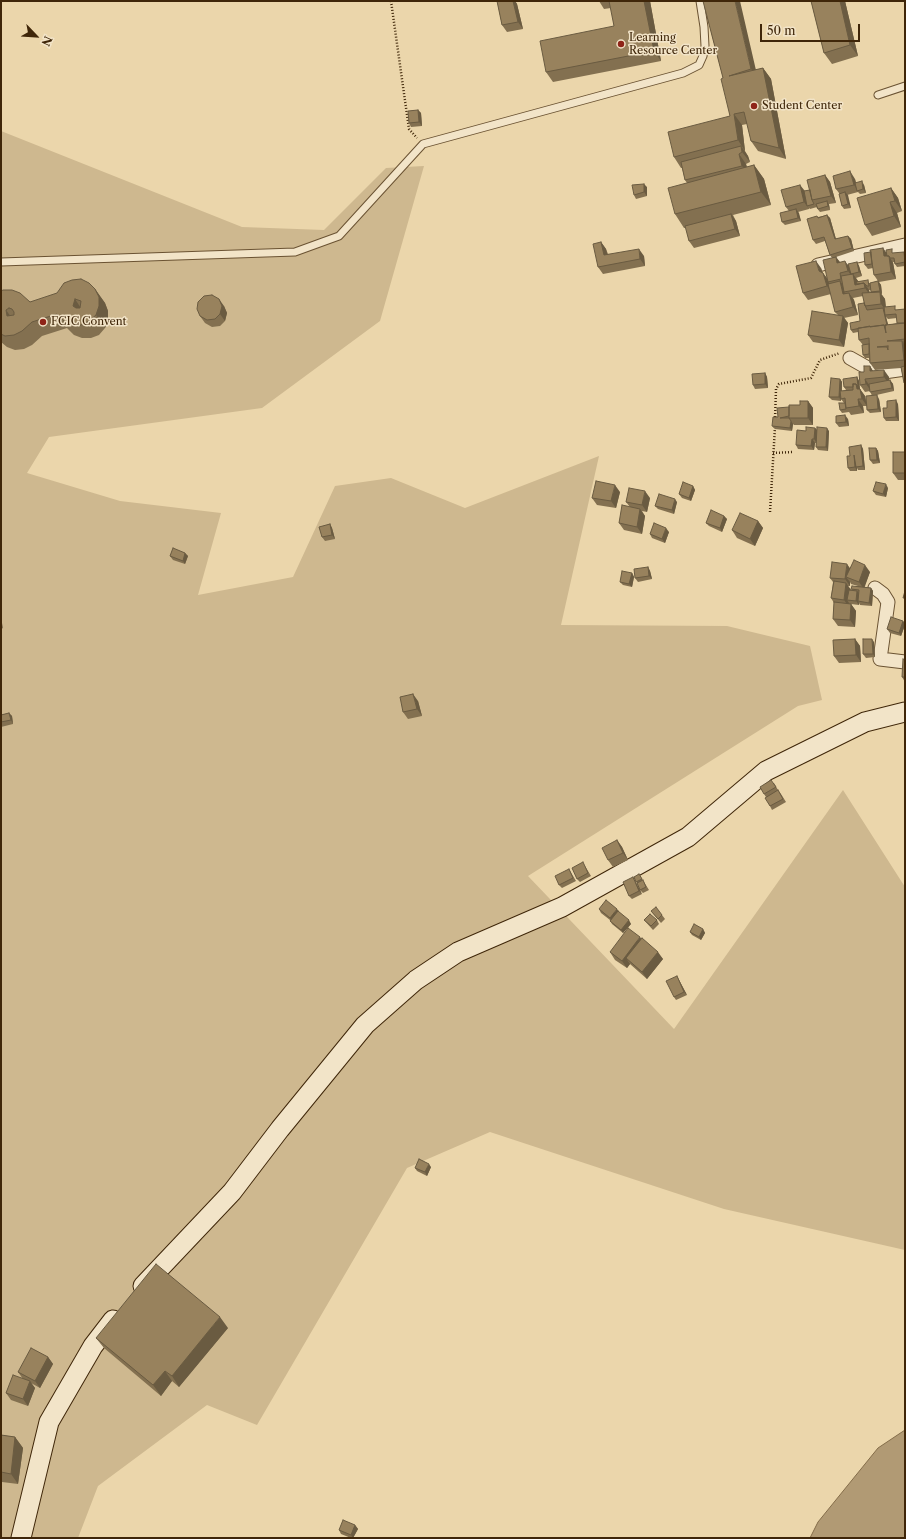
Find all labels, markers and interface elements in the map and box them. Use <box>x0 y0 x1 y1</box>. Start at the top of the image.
north arrow <box>16 16 56 56</box>
scale bar <box>762 16 862 42</box>
text: 50 m <box>767 23 796 38</box>
place label: Learning Resource Center <box>629 31 717 57</box>
text: N <box>39 34 55 48</box>
marker: Learning Resource Center <box>616 39 626 49</box>
place label: Student Center <box>762 99 842 113</box>
marker: Student Center <box>749 101 759 111</box>
place label: FCIC Convent <box>51 315 126 329</box>
marker: FCIC Convent <box>38 317 48 327</box>

